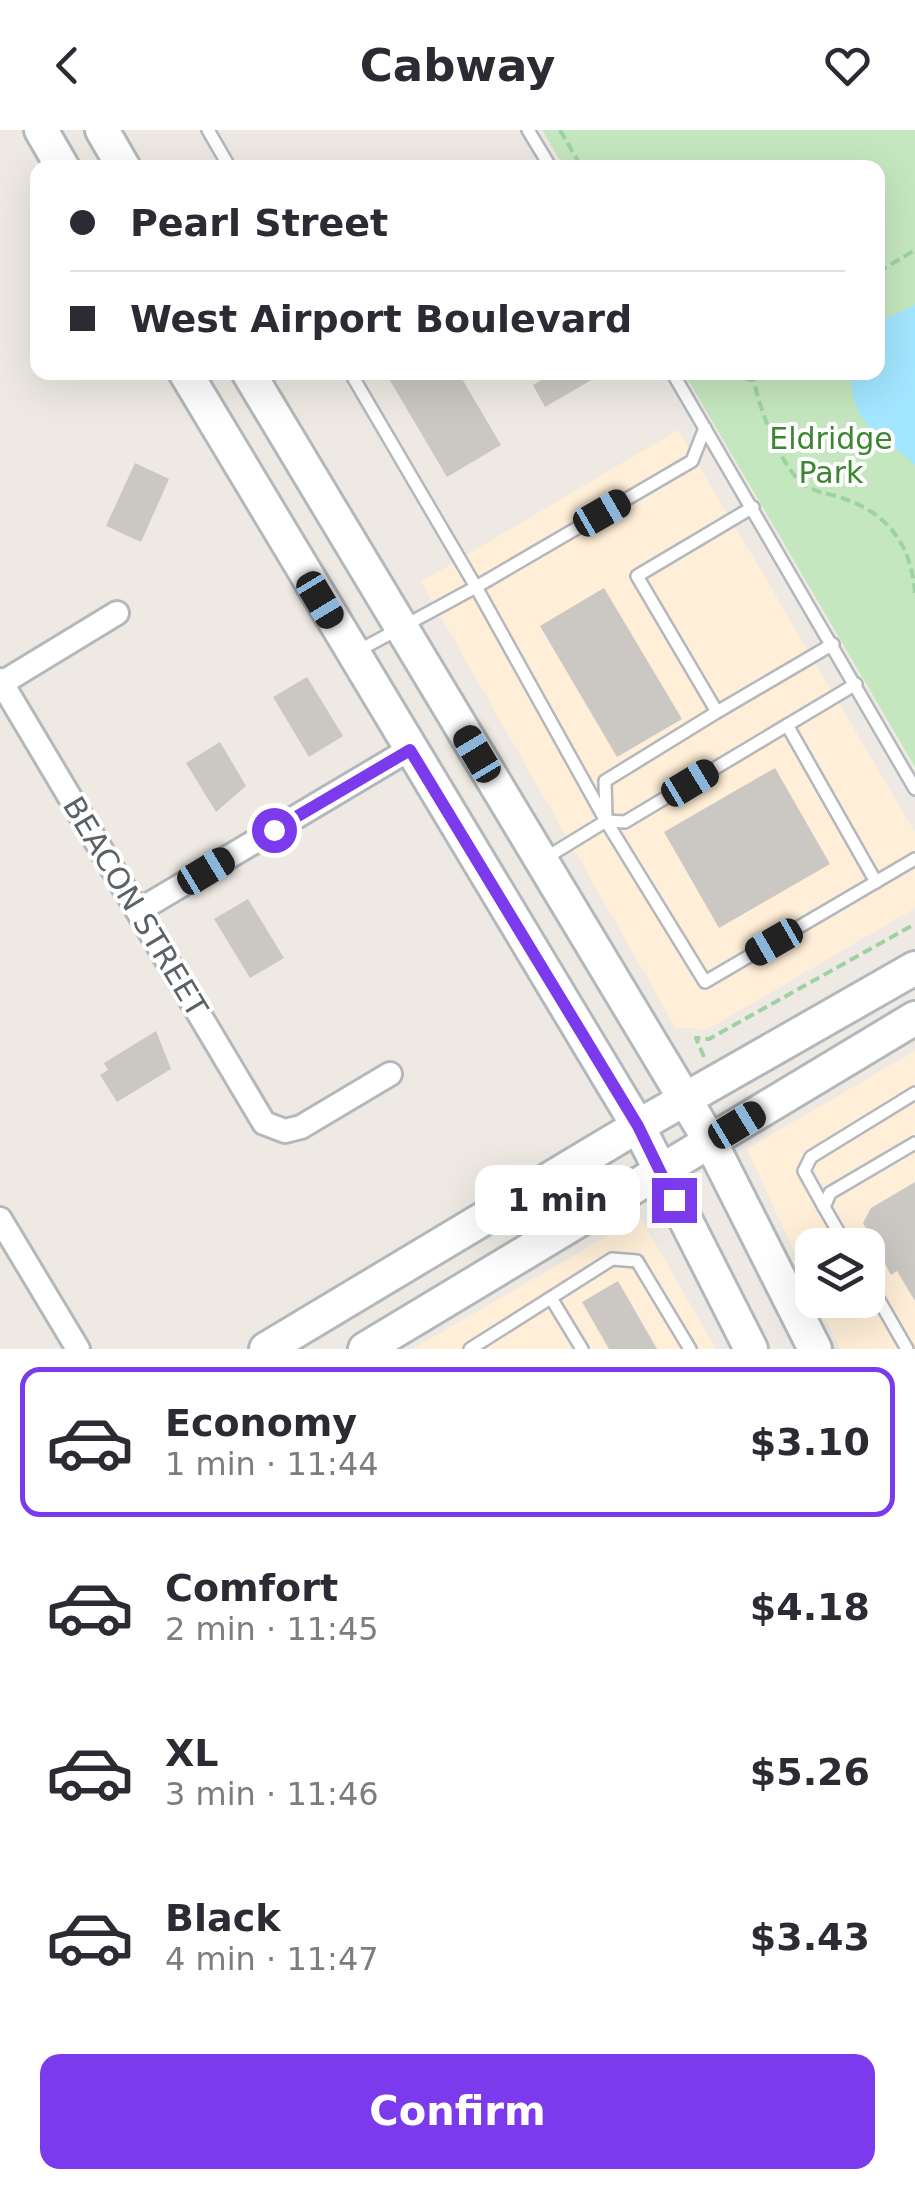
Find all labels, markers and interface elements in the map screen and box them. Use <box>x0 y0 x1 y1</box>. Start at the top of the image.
icon: back <box>40 38 95 93</box>
icon: heart <box>820 38 875 93</box>
text: Cabway <box>360 39 555 92</box>
text: Pearl Street <box>130 201 388 245</box>
text: West Airport Boulevard <box>130 297 632 341</box>
park label: Eldridge Park <box>769 421 893 490</box>
car <box>569 485 635 541</box>
car <box>292 567 348 633</box>
car <box>449 721 505 787</box>
car <box>657 755 723 811</box>
street label: BEACON STREET <box>56 790 215 1024</box>
route start <box>252 808 297 853</box>
car <box>173 843 239 899</box>
car <box>741 914 807 970</box>
car <box>704 1097 770 1153</box>
callout: 1 min <box>474 1165 639 1235</box>
route end <box>652 1178 697 1223</box>
text: 1 min <box>507 1181 608 1219</box>
map controls <box>795 1228 885 1318</box>
button: layers <box>795 1228 885 1318</box>
icon: car <box>45 1397 135 1487</box>
text: Economy <box>165 1401 357 1445</box>
text: $3.10 <box>750 1420 870 1464</box>
text: 1 min · 11:44 <box>165 1445 379 1483</box>
icon: car <box>45 1562 135 1652</box>
text: Comfort <box>165 1566 338 1610</box>
text: $4.18 <box>750 1585 870 1629</box>
text: 2 min · 11:45 <box>165 1610 379 1648</box>
icon: car <box>45 1727 135 1817</box>
text: XL <box>165 1731 219 1775</box>
text: $5.26 <box>750 1750 870 1794</box>
text: 3 min · 11:46 <box>165 1775 379 1813</box>
icon: car <box>45 1892 135 1982</box>
text: Black <box>165 1896 280 1940</box>
text: $3.43 <box>750 1915 870 1959</box>
text: 4 min · 11:47 <box>165 1940 379 1978</box>
button: Confirm <box>40 2054 875 2169</box>

